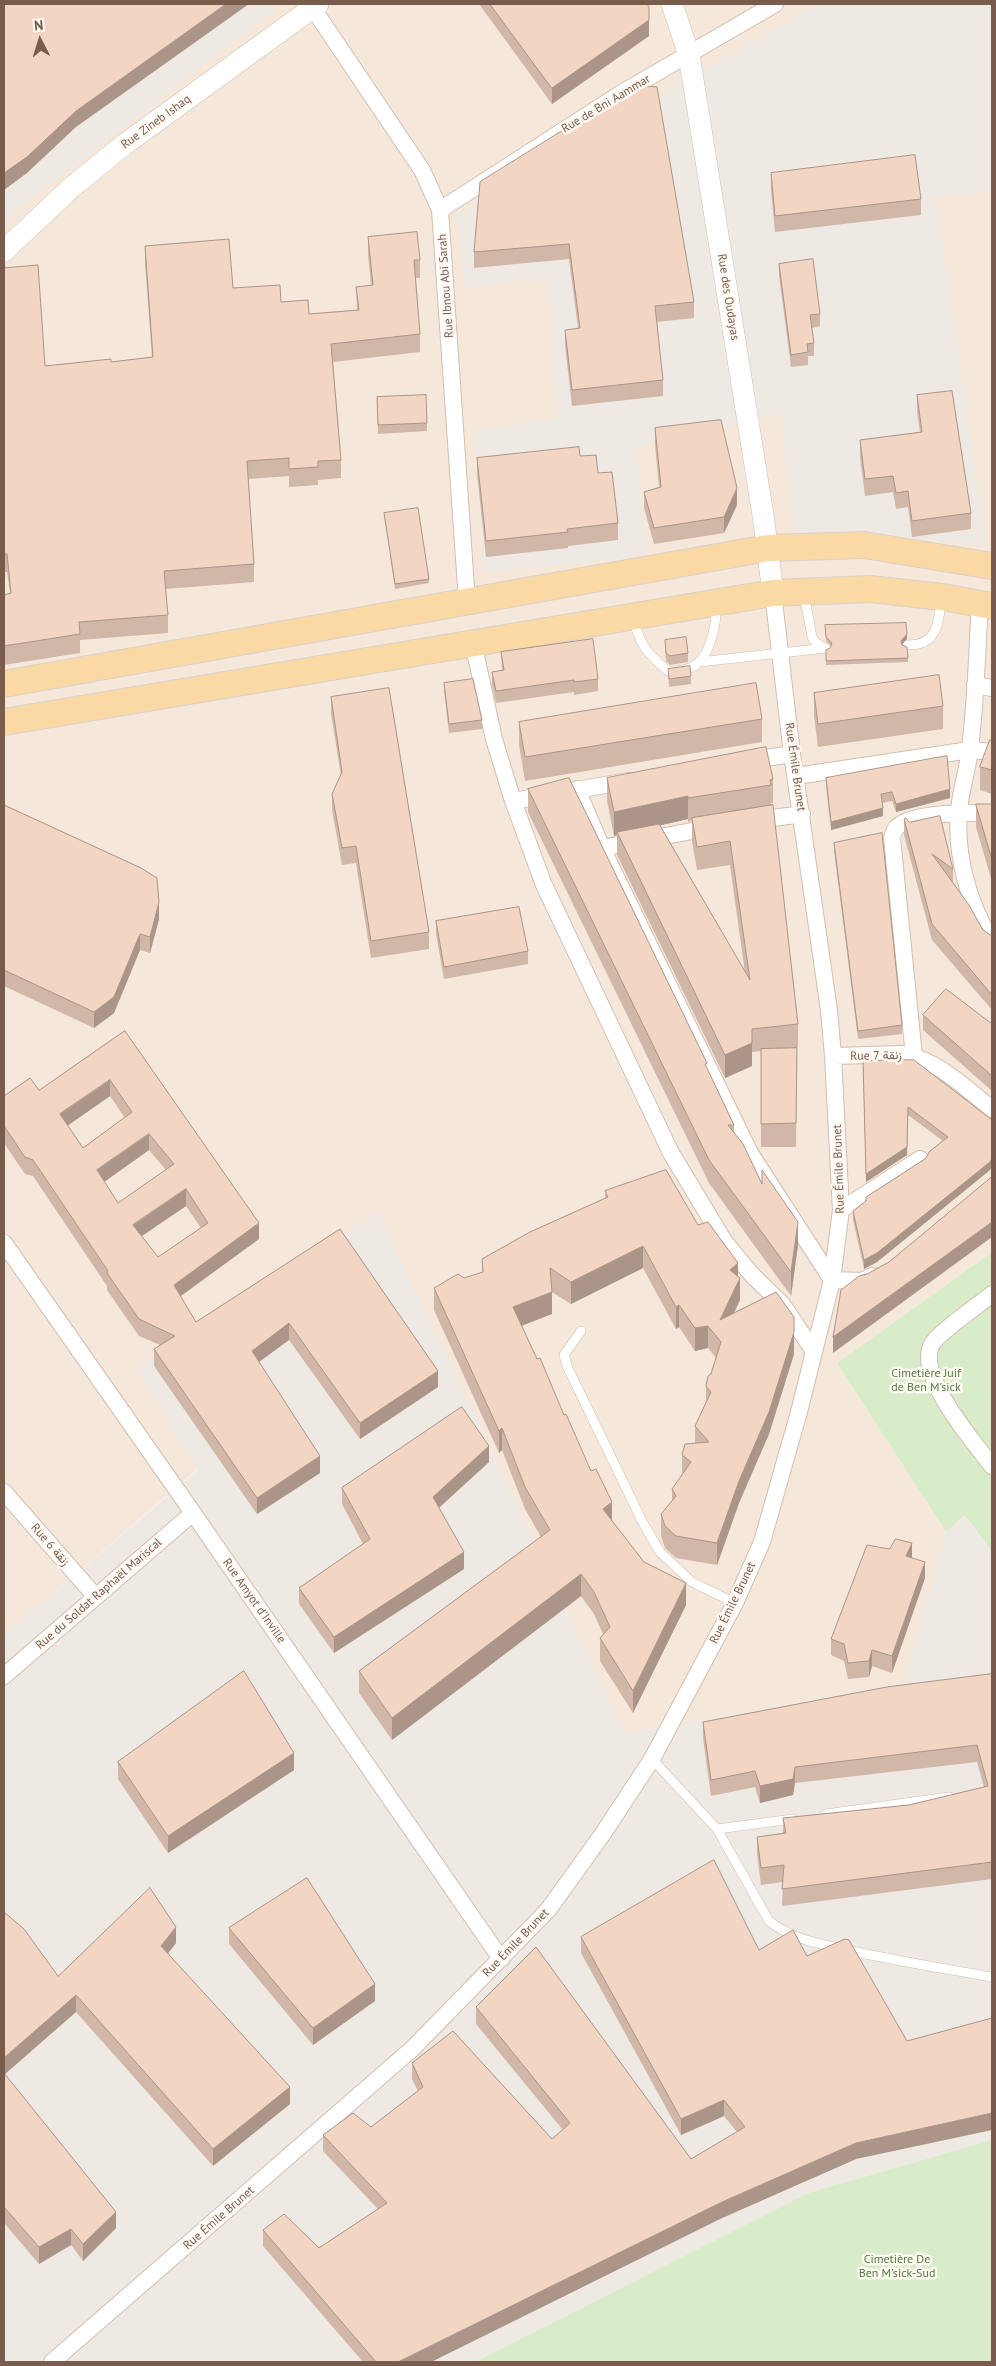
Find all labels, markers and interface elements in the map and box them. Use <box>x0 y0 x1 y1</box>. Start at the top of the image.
north arrow <box>15 15 65 65</box>
text: N <box>33 16 44 34</box>
street label: Rue de Bni Aammar <box>559 72 653 136</box>
street label: Rue Zineb Ishaq <box>118 92 194 152</box>
street label: Rue Ibnou Abi Sarah <box>435 233 457 339</box>
street label: Rue des Oudayas <box>714 253 742 341</box>
street label: Rue Émile Brunet <box>782 722 808 812</box>
street label: Rue 7 زنقة <box>850 1048 902 1064</box>
street label: Rue Émile Brunet <box>830 1124 848 1214</box>
park label: Cimetière Juif de Ben M'sick <box>891 1367 961 1395</box>
street label: Rue 6 زنقة <box>28 1521 72 1569</box>
street label: Rue du Soldat Raphaël Mariscal <box>33 1535 165 1653</box>
street label: Rue Amyot d'Inville <box>219 1556 289 1646</box>
street label: Rue Émile Brunet <box>707 1560 759 1646</box>
street label: Rue Émile Brunet <box>480 1906 552 1980</box>
street label: Rue Émile Brunet <box>181 2183 257 2253</box>
park label: Cimetière De Ben M'sick-Sud <box>859 2253 935 2281</box>

